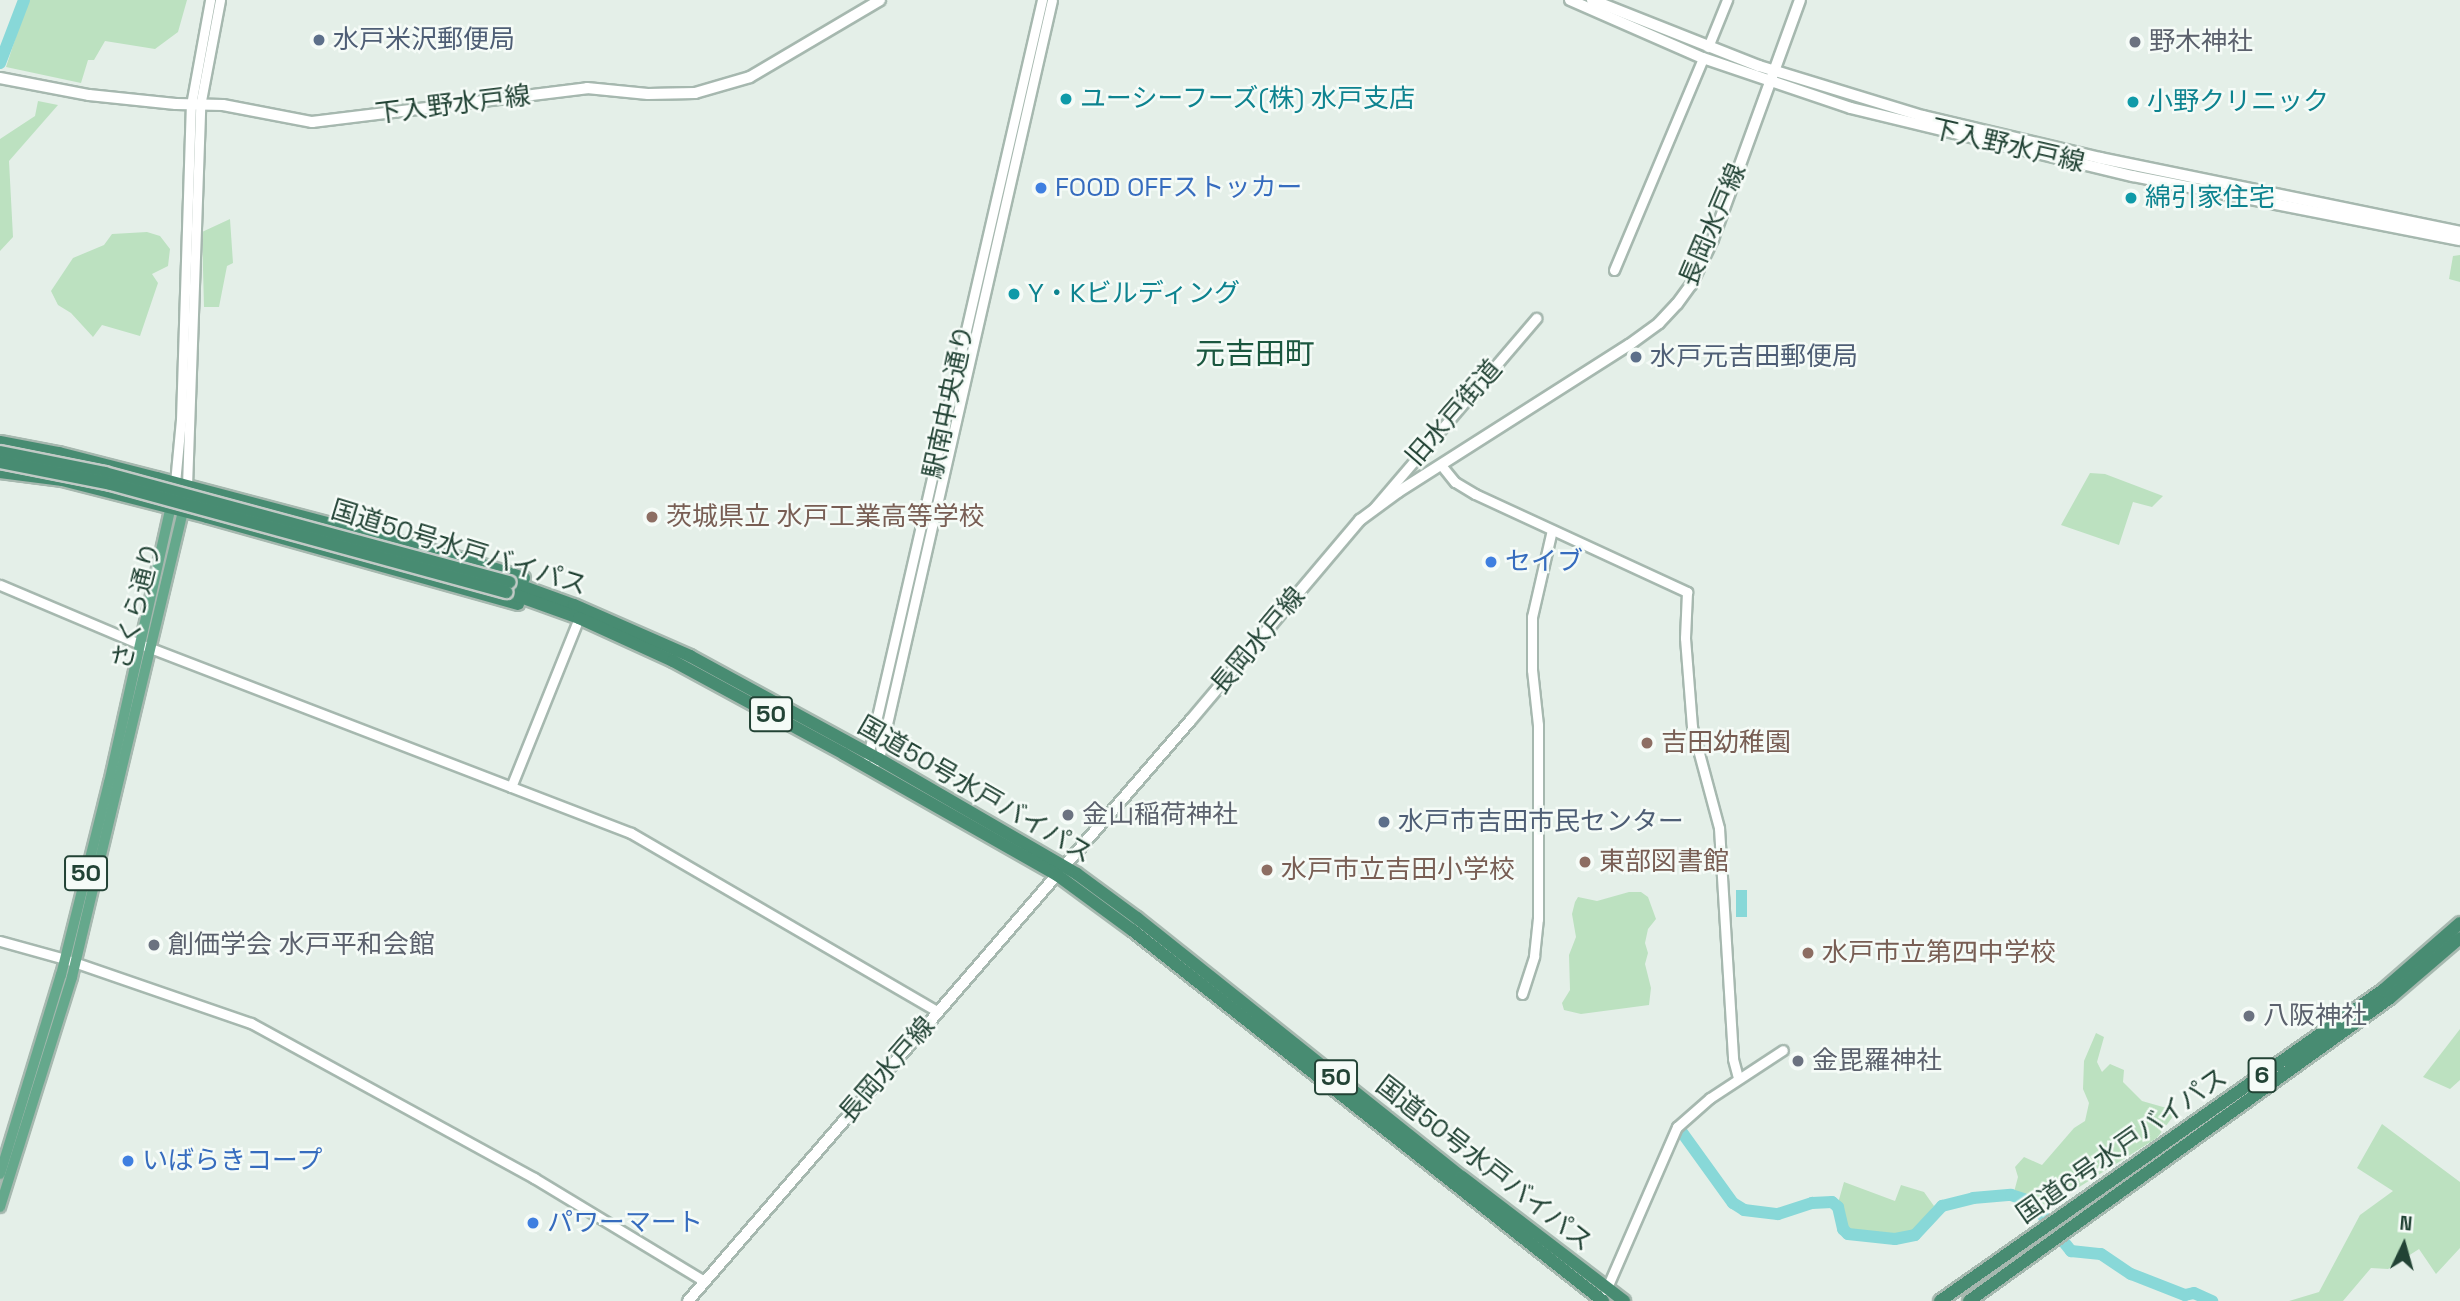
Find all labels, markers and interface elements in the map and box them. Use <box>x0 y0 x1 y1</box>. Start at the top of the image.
place label: 水戸米沢郵便局 <box>333 24 515 56</box>
place label: 野木神社 <box>2149 26 2253 58</box>
marker: 水戸米沢郵便局 <box>311 32 327 48</box>
marker: 野木神社 <box>2127 34 2143 50</box>
street label: 下入野水戸線 <box>374 80 532 130</box>
place label: ユーシーフーズ(株) 水戸支店 <box>1080 83 1418 115</box>
place label: 小野クリニック <box>2147 86 2329 118</box>
marker: ユーシーフーズ(株) 水戸支店 <box>1058 91 1074 107</box>
marker: 小野クリニック <box>2125 94 2141 110</box>
street label: 下入野水戸線 <box>1928 113 2088 179</box>
street label: 長岡水戸線 <box>1673 159 1753 291</box>
place label: FOOD OFFストッカー <box>1055 172 1302 204</box>
marker: FOOD OFFストッカー <box>1033 180 1049 196</box>
place label: 綿引家住宅 <box>2145 182 2275 214</box>
marker: 綿引家住宅 <box>2123 190 2139 206</box>
place label: Y・Kビルディング <box>1028 278 1242 310</box>
marker: Y・Kビルディング <box>1006 286 1022 302</box>
street label: 駅南中央通り <box>918 322 980 482</box>
district label: 元吉田町 <box>1195 336 1315 372</box>
place label: 水戸元吉田郵便局 <box>1650 341 1858 373</box>
marker: 水戸元吉田郵便局 <box>1628 349 1644 365</box>
street label: 旧水戸街道 <box>1400 354 1508 472</box>
street label: 国道50号水戸バイパス <box>327 494 591 602</box>
place label: 茨城県立 水戸工業高等学校 <box>666 501 985 533</box>
marker: 茨城県立 水戸工業高等学校 <box>644 509 660 525</box>
street label: さくら通り <box>106 539 168 673</box>
place label: セイブ <box>1505 546 1583 578</box>
marker: セイブ <box>1483 554 1499 570</box>
street label: 長岡水戸線 <box>1204 581 1312 701</box>
road number: 50 <box>748 694 794 734</box>
street label: 国道50号水戸バイパス <box>852 710 1098 870</box>
place label: 吉田幼稚園 <box>1661 727 1791 759</box>
marker: 吉田幼稚園 <box>1639 735 1655 751</box>
place label: 金山稲荷神社 <box>1082 799 1238 831</box>
place label: 水戸市吉田市民センター <box>1398 806 1684 838</box>
marker: 金山稲荷神社 <box>1060 807 1076 823</box>
marker: 水戸市吉田市民センター <box>1376 814 1392 830</box>
place label: 東部図書館 <box>1599 846 1729 878</box>
road number: 50 <box>63 852 109 894</box>
place label: 水戸市立吉田小学校 <box>1281 854 1515 886</box>
marker: 東部図書館 <box>1577 854 1593 870</box>
marker: 水戸市立吉田小学校 <box>1259 862 1275 878</box>
place label: 創価学会 水戸平和会館 <box>168 929 435 961</box>
marker: 創価学会 水戸平和会館 <box>146 937 162 953</box>
place label: 水戸市立第四中学校 <box>1822 937 2056 969</box>
marker: 水戸市立第四中学校 <box>1800 945 1816 961</box>
place label: 八阪神社 <box>2263 1000 2367 1032</box>
marker: 八阪神社 <box>2241 1008 2257 1024</box>
street label: 長岡水戸線 <box>833 1011 941 1129</box>
place label: 金毘羅神社 <box>1812 1045 1942 1077</box>
marker: 金毘羅神社 <box>1790 1053 1806 1069</box>
road number: 6 <box>2246 1055 2278 1096</box>
road number: 50 <box>1313 1056 1359 1098</box>
street label: 国道6号水戸バイパス <box>2011 1062 2233 1230</box>
street label: 国道50号水戸バイパス <box>1369 1070 1599 1258</box>
place label: いばらきコープ <box>142 1145 324 1177</box>
marker: いばらきコープ <box>120 1153 136 1169</box>
place label: パワーマート <box>547 1207 703 1239</box>
north arrow <box>2369 1210 2439 1280</box>
text: N <box>2398 1211 2413 1237</box>
marker: パワーマート <box>525 1215 541 1231</box>

